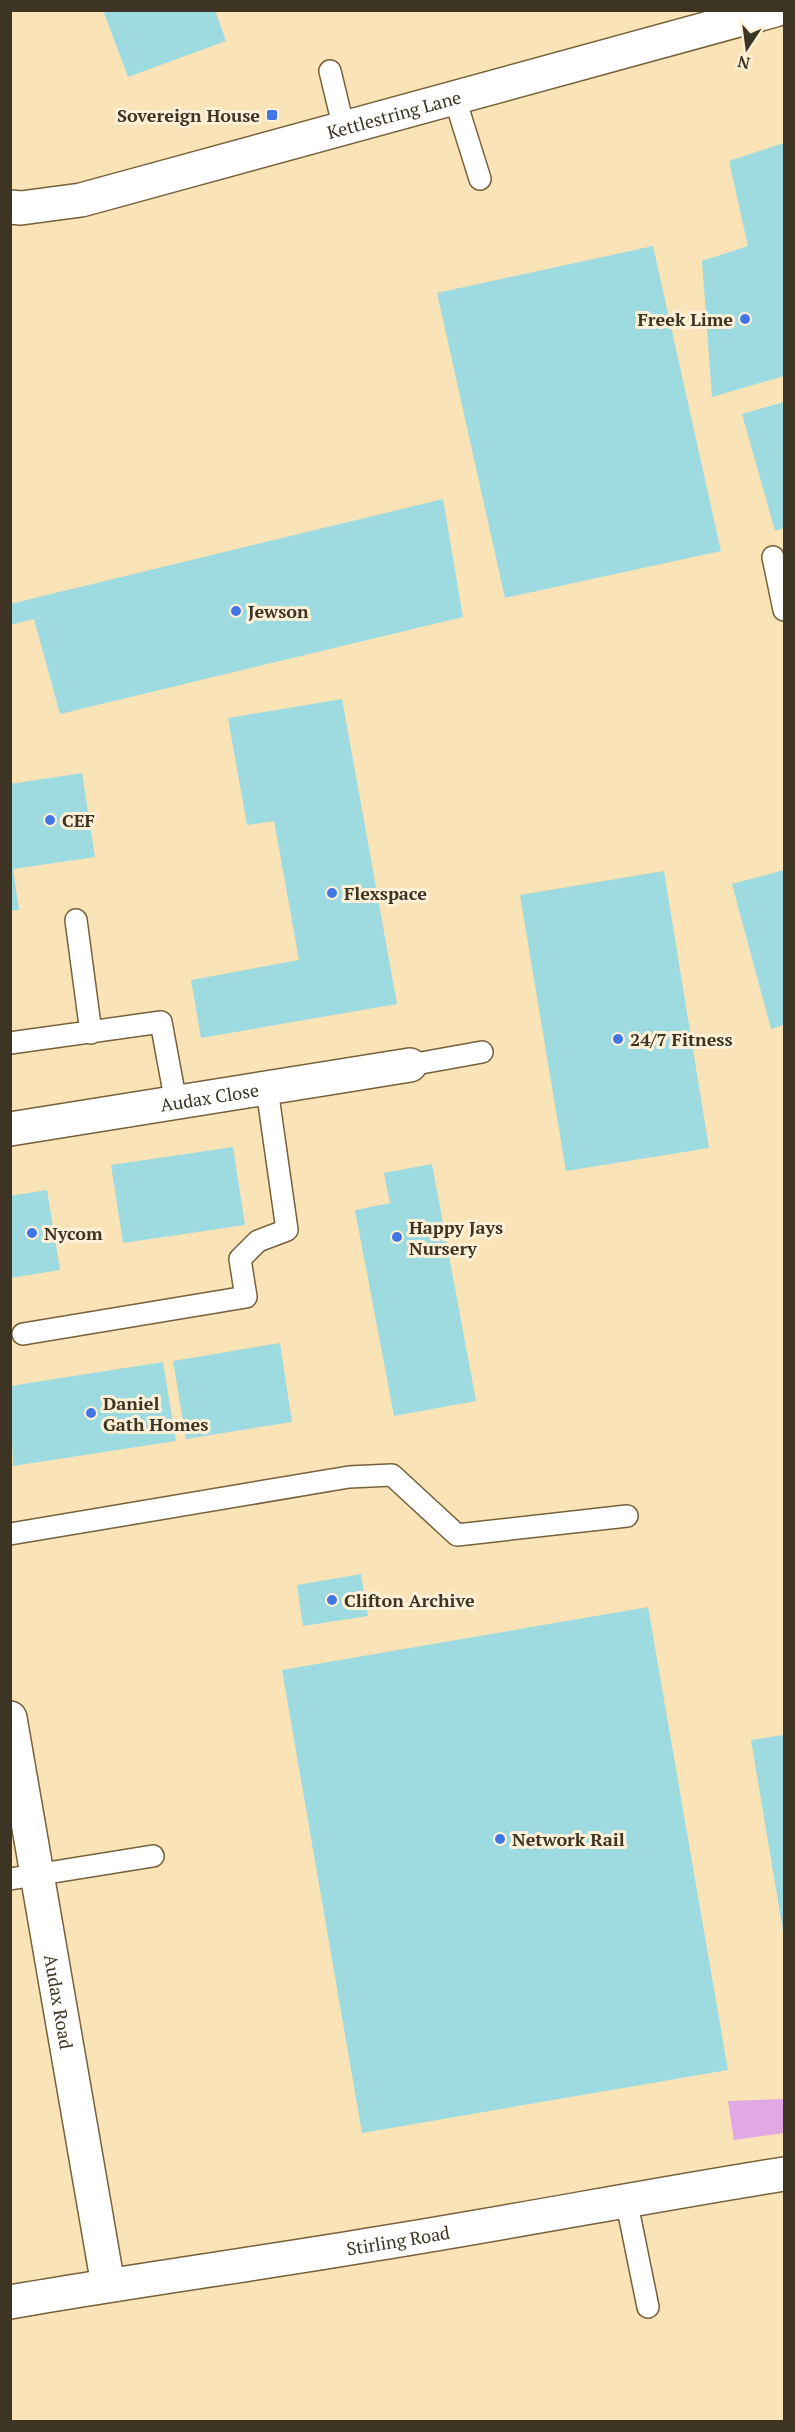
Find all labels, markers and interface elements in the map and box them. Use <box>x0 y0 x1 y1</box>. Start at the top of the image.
north arrow <box>717 18 777 78</box>
text: N <box>735 51 752 75</box>
street label: Kettlestring Lane <box>324 85 464 144</box>
place label: Sovereign House <box>117 103 260 127</box>
marker: Sovereign House <box>265 108 279 122</box>
place label: Freek Lime <box>637 307 733 331</box>
marker: Freek Lime <box>738 312 752 326</box>
place label: Jewson <box>248 599 309 623</box>
marker: Jewson <box>229 604 243 618</box>
place label: CEF <box>62 808 95 832</box>
marker: CEF <box>43 813 57 827</box>
place label: Flexspace <box>344 881 427 905</box>
marker: Flexspace <box>325 886 339 900</box>
place label: 24/7 Fitness <box>630 1027 733 1051</box>
marker: 24/7 Fitness <box>611 1032 625 1046</box>
street label: Audax Close <box>159 1077 260 1117</box>
place label: Happy Jays Nursery <box>409 1215 503 1260</box>
place label: Nycom <box>44 1221 103 1245</box>
marker: Nycom <box>25 1226 39 1240</box>
marker: Happy Jays Nursery <box>390 1230 404 1244</box>
place label: Daniel Gath Homes <box>103 1391 208 1436</box>
marker: Daniel Gath Homes <box>84 1406 98 1420</box>
place label: Clifton Archive <box>344 1588 475 1612</box>
marker: Clifton Archive <box>325 1593 339 1607</box>
place label: Network Rail <box>512 1827 625 1851</box>
marker: Network Rail <box>493 1832 507 1846</box>
street label: Audax Road <box>39 1953 79 2051</box>
street label: Stirling Road <box>345 2220 452 2261</box>

